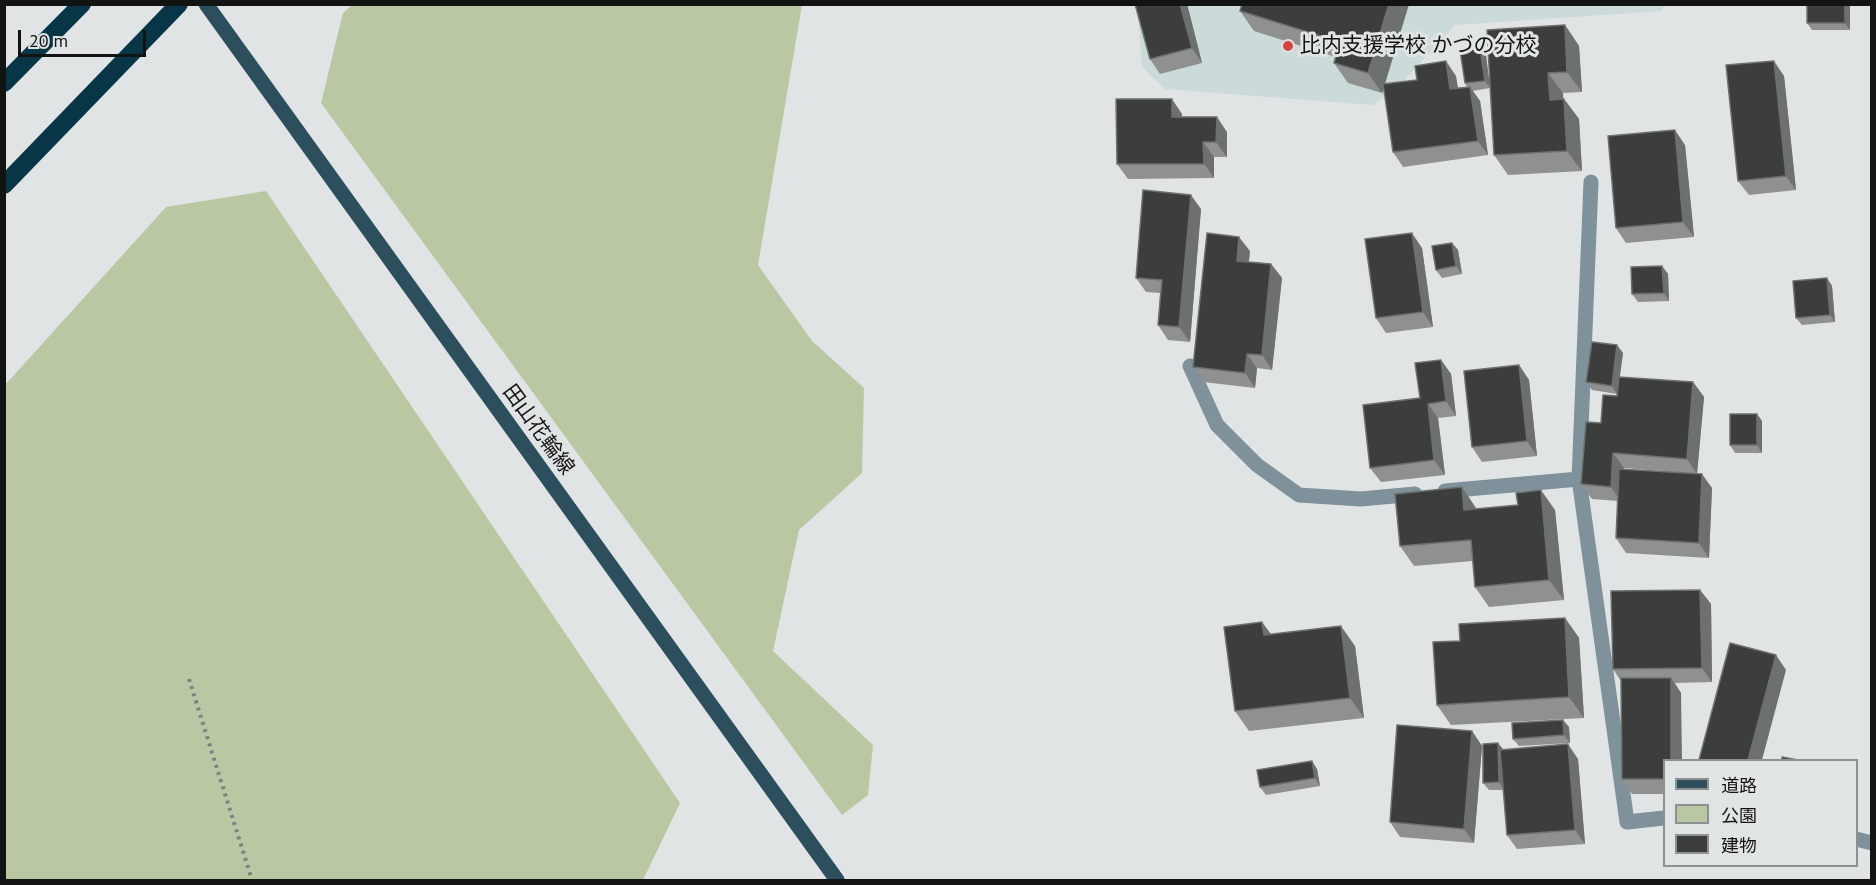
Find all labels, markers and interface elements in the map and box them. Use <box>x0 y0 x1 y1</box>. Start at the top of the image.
scale bar <box>21 18 148 56</box>
text: 20 m <box>29 29 68 52</box>
place label: 比内支援学校 かづの分校 <box>1300 33 1537 59</box>
marker: 比内支援学校 かづの分校 <box>1281 39 1295 53</box>
street label: 田山花輪線 <box>497 380 579 480</box>
legend <box>1663 759 1858 867</box>
text: 道路 <box>1721 774 1757 797</box>
text: 公園 <box>1721 804 1757 827</box>
text: 建物 <box>1721 834 1757 857</box>

